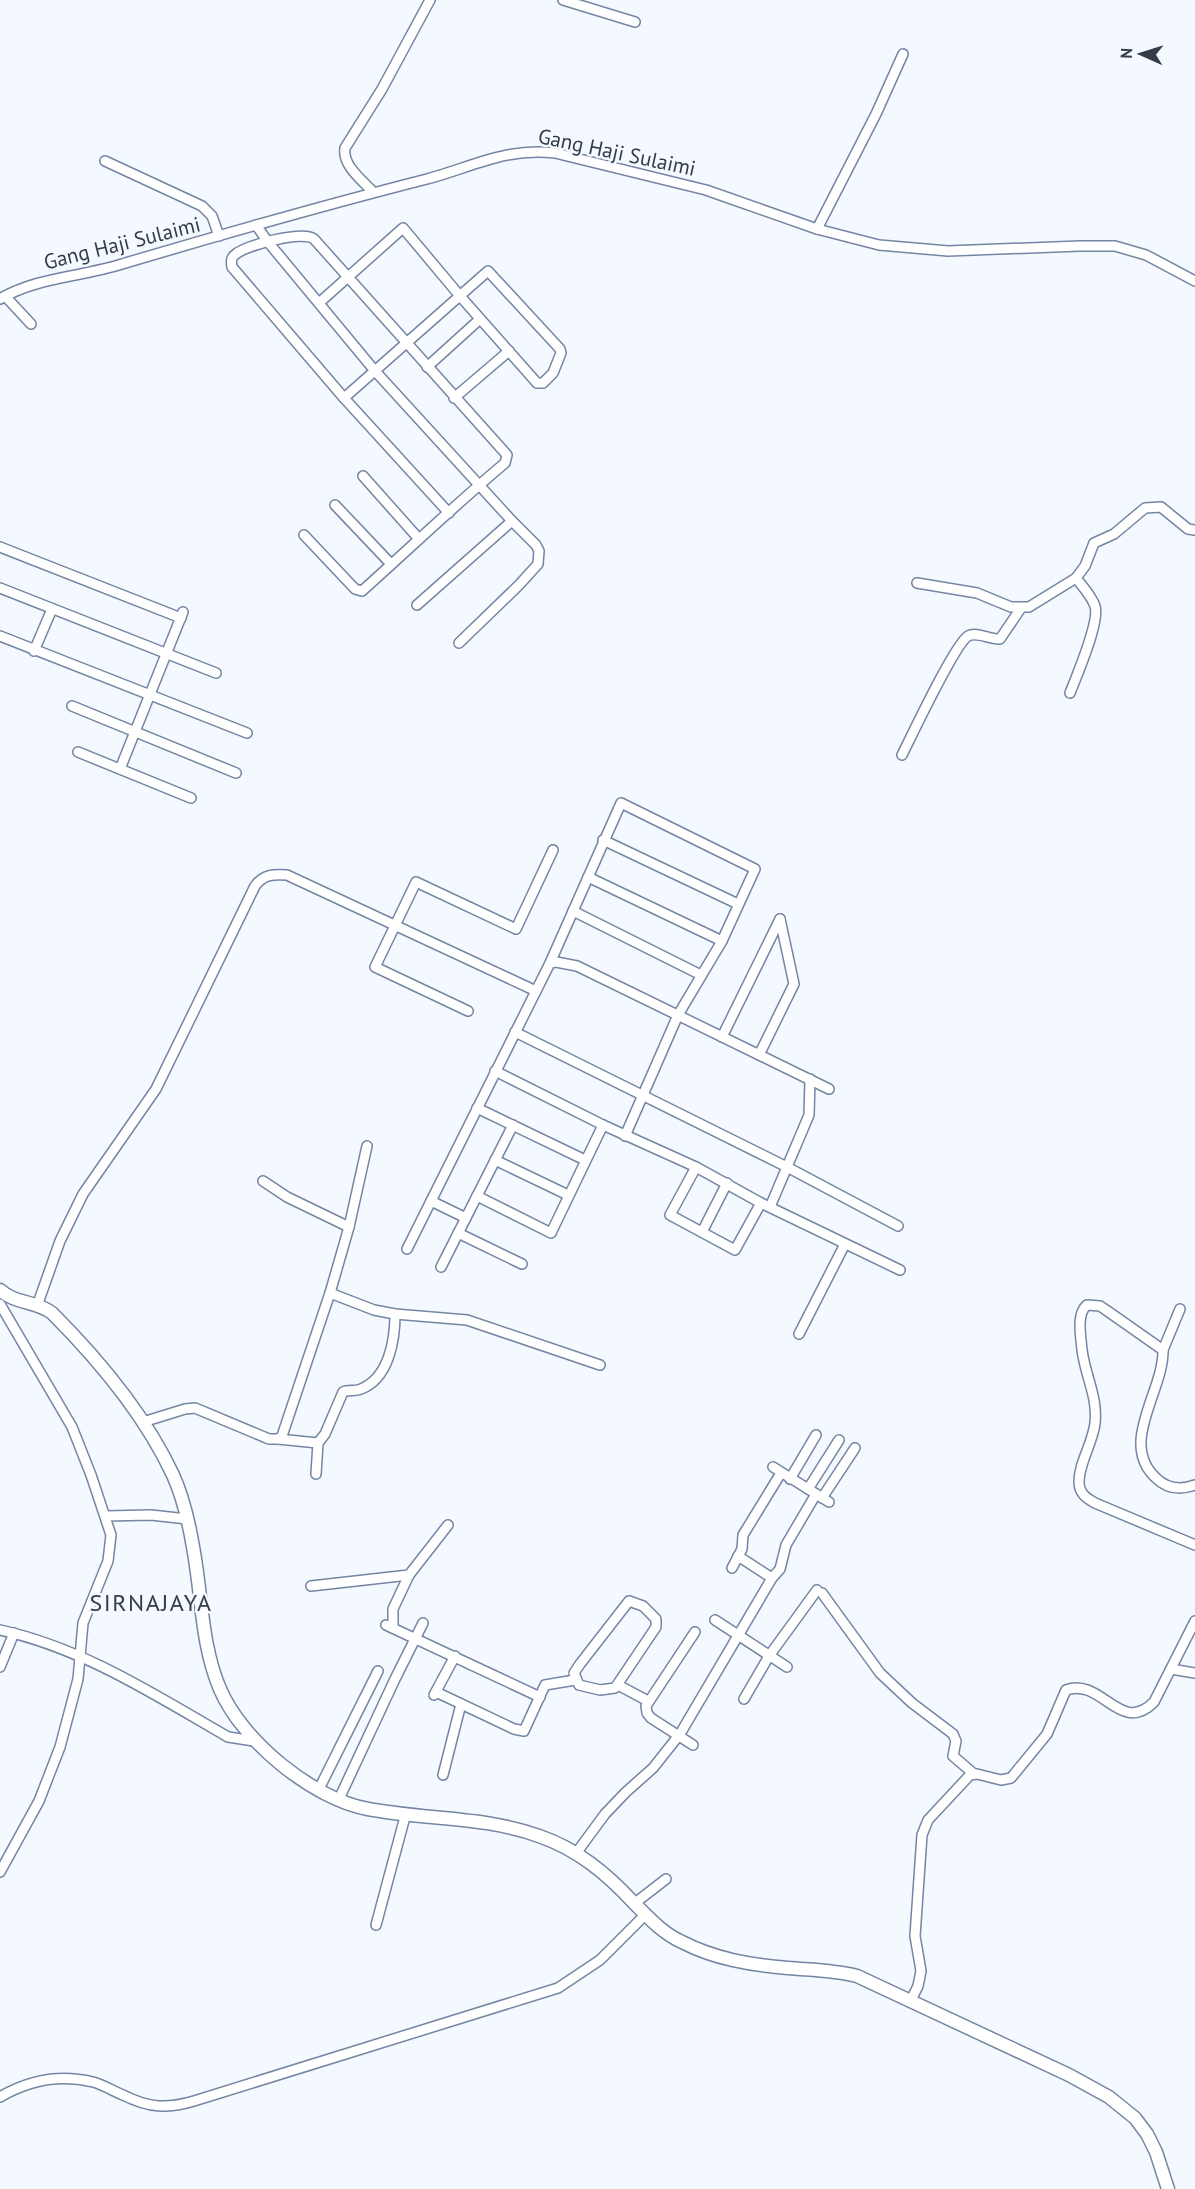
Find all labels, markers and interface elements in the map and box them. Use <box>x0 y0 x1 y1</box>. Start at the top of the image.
north arrow <box>1111 24 1171 84</box>
text: N <box>1116 47 1136 59</box>
street label: Gang Haji Sulaimi <box>536 122 698 182</box>
street label: Gang Haji Sulaimi <box>41 211 203 275</box>
district label: SIRNAJAYA <box>90 1587 212 1618</box>

